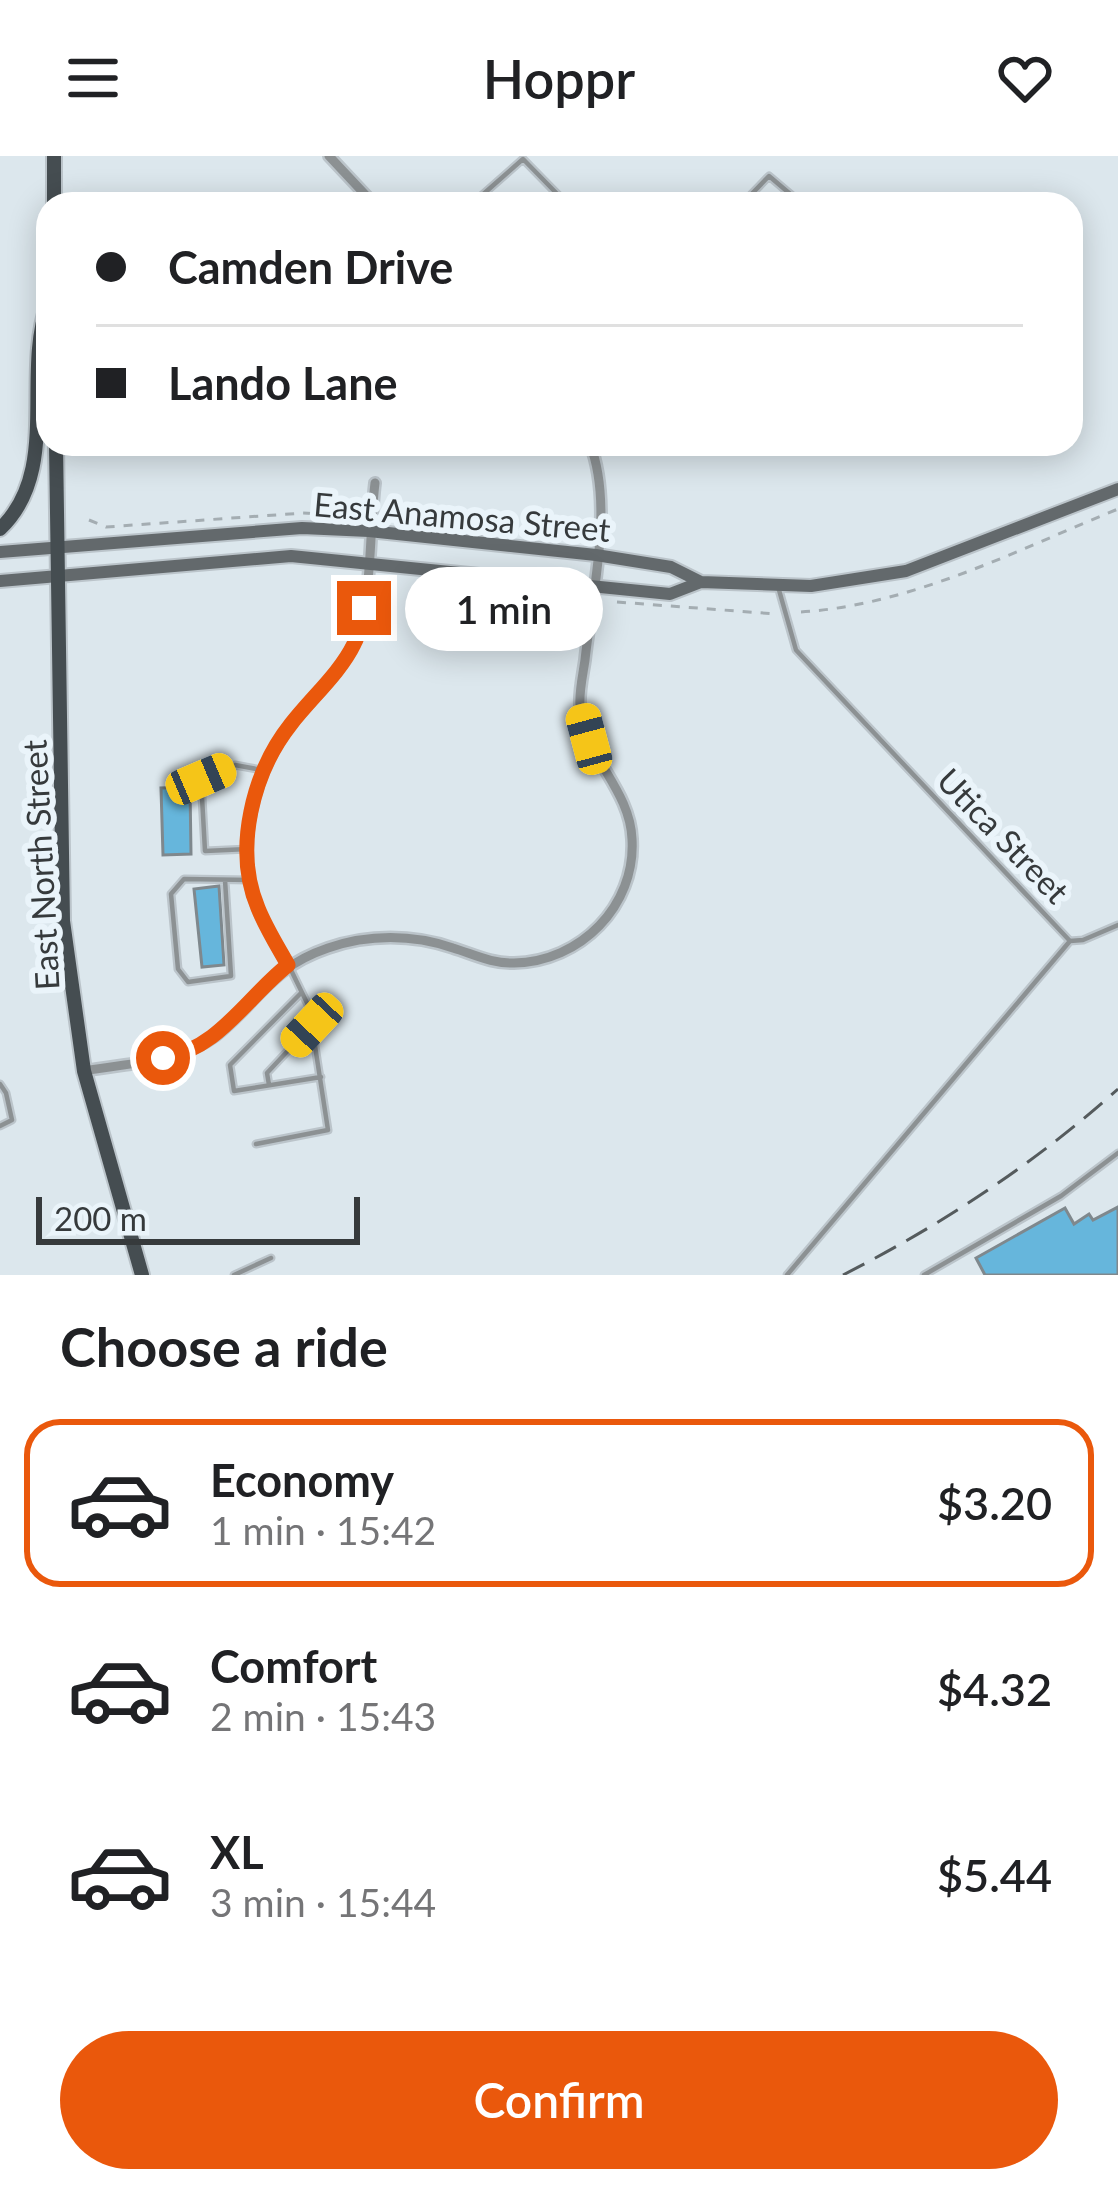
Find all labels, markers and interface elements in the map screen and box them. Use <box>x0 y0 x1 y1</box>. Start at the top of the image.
icon: menu <box>60 45 126 111</box>
icon: heart <box>992 45 1058 111</box>
text: Hoppr <box>483 46 635 111</box>
text: Camden Drive <box>168 240 453 294</box>
text: Lando Lane <box>168 356 398 410</box>
street label: East Anamosa Street <box>312 483 612 549</box>
callout: 1 min <box>406 566 604 650</box>
route end <box>337 581 391 635</box>
text: 1 min <box>456 586 552 632</box>
car <box>562 700 616 778</box>
street label: East North Street <box>13 739 67 991</box>
car <box>161 748 241 810</box>
street label: Utica Street <box>930 760 1078 911</box>
car <box>274 986 350 1064</box>
route start <box>136 1031 190 1085</box>
scale bar <box>36 1191 360 1244</box>
text: 200 m <box>54 1198 147 1238</box>
text: Choose a ride <box>60 1314 388 1379</box>
icon: car <box>66 1449 174 1557</box>
text: Economy <box>210 1453 394 1507</box>
text: $3.20 <box>937 1476 1052 1530</box>
text: 1 min · 15:42 <box>210 1507 436 1553</box>
icon: car <box>66 1635 174 1743</box>
text: Comfort <box>210 1639 377 1693</box>
text: $4.32 <box>937 1662 1052 1716</box>
text: 2 min · 15:43 <box>210 1693 436 1739</box>
icon: car <box>66 1821 174 1929</box>
text: XL <box>210 1825 264 1879</box>
text: $5.44 <box>937 1848 1052 1902</box>
text: 3 min · 15:44 <box>210 1879 436 1925</box>
button: Confirm <box>60 2031 1058 2169</box>

